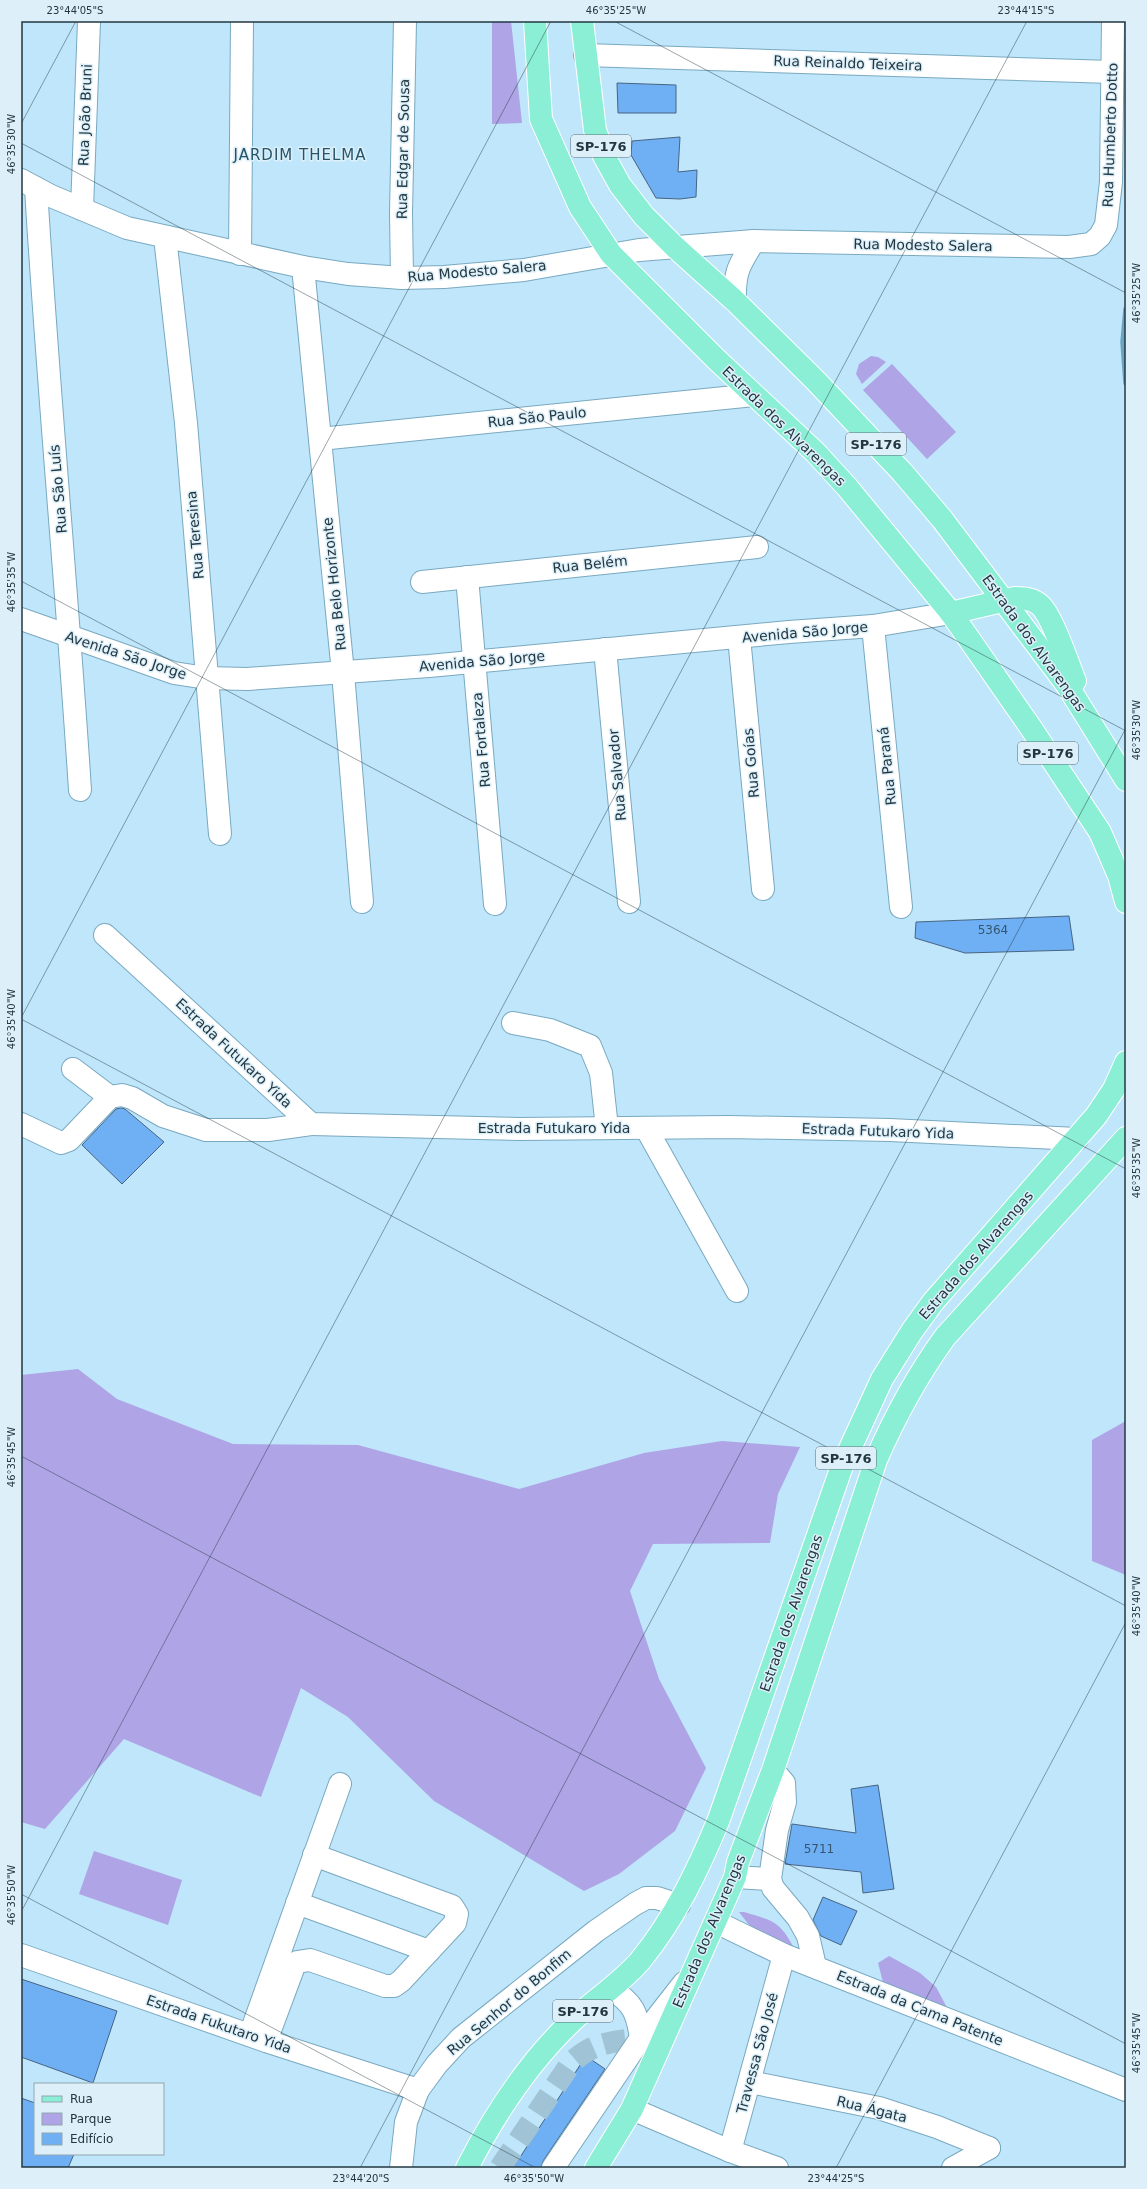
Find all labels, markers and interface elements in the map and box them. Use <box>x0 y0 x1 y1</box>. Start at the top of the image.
text: 23°44'05"S <box>47 5 103 16</box>
text: 46°35'25"W <box>586 5 646 16</box>
text: 23°44'15"S <box>998 5 1054 16</box>
street label: Rua Reinaldo Teixeira <box>773 52 923 74</box>
street label: Rua Humberto Dotto <box>1099 62 1121 208</box>
street label: Rua João Bruni <box>75 64 95 166</box>
street label: Rua Edgar de Sousa <box>394 79 412 219</box>
text: 46°35'30"W <box>6 114 17 174</box>
road number: SP-176 <box>571 135 631 157</box>
district label: JARDIM THELMA <box>232 146 367 164</box>
street label: Rua Modesto Salera <box>853 236 993 254</box>
street label: Rua Modesto Salera <box>407 257 547 285</box>
text: 46°35'25"W <box>1131 263 1142 323</box>
street label: Estrada dos Alvarengas <box>719 363 849 489</box>
street label: Rua São Paulo <box>487 404 587 430</box>
road number: SP-176 <box>846 433 906 455</box>
street label: Rua São Luís <box>46 444 70 534</box>
street label: Rua Teresina <box>183 490 207 580</box>
street label: Rua Belo Horizonte <box>319 517 349 651</box>
text: 46°35'35"W <box>6 552 17 612</box>
street label: Rua Belém <box>552 552 628 576</box>
street label: Estrada dos Alvarengas <box>979 572 1089 714</box>
street label: Avenida São Jorge <box>741 619 869 645</box>
street label: Avenida São Jorge <box>63 628 189 682</box>
street label: Avenida São Jorge <box>418 648 546 674</box>
street label: Rua Fortaleza <box>469 692 493 788</box>
text: 46°35'30"W <box>1131 700 1142 760</box>
street label: Rua Paraná <box>875 726 899 806</box>
street label: Rua Goías <box>740 727 762 799</box>
street label: Rua Salvador <box>605 728 629 822</box>
road number: SP-176 <box>1018 742 1078 764</box>
house number: 5364 <box>978 923 1008 937</box>
text: 46°35'40"W <box>6 989 17 1049</box>
street label: Estrada Futukaro Yida <box>173 995 295 1111</box>
street label: Estrada Futukaro Yida <box>478 1120 630 1136</box>
street label: Estrada Futukaro Yida <box>801 1120 955 1142</box>
text: 46°35'35"W <box>1131 1138 1142 1198</box>
street label: Estrada dos Alvarengas <box>916 1187 1036 1323</box>
text: 46°35'45"W <box>6 1427 17 1487</box>
road number: SP-176 <box>816 1447 876 1469</box>
street label: Estrada dos Alvarengas <box>757 1532 825 1694</box>
text: 46°35'40"W <box>1131 1576 1142 1636</box>
house number: 5711 <box>804 1842 834 1856</box>
street label: Estrada dos Alvarengas <box>669 1852 749 2010</box>
text: 46°35'50"W <box>6 1865 17 1925</box>
street label: Rua Senhor do Bonfim <box>444 1946 574 2058</box>
street label: Estrada da Cama Patente <box>834 1967 1006 2049</box>
street label: Travessa São José <box>733 1991 781 2116</box>
street label: Estrada Fukutaro Yida <box>144 1992 294 2056</box>
road number: SP-176 <box>553 2000 613 2022</box>
text: 46°35'45"W <box>1131 2013 1142 2073</box>
legend <box>34 2083 164 2155</box>
text: Rua <box>70 2092 93 2106</box>
street label: Rua Ágata <box>835 2093 909 2125</box>
text: Parque <box>70 2112 111 2126</box>
text: Edifício <box>70 2132 113 2146</box>
text: 23°44'20"S <box>333 2173 389 2184</box>
text: 46°35'50"W <box>504 2173 564 2184</box>
text: 23°44'25"S <box>808 2173 864 2184</box>

